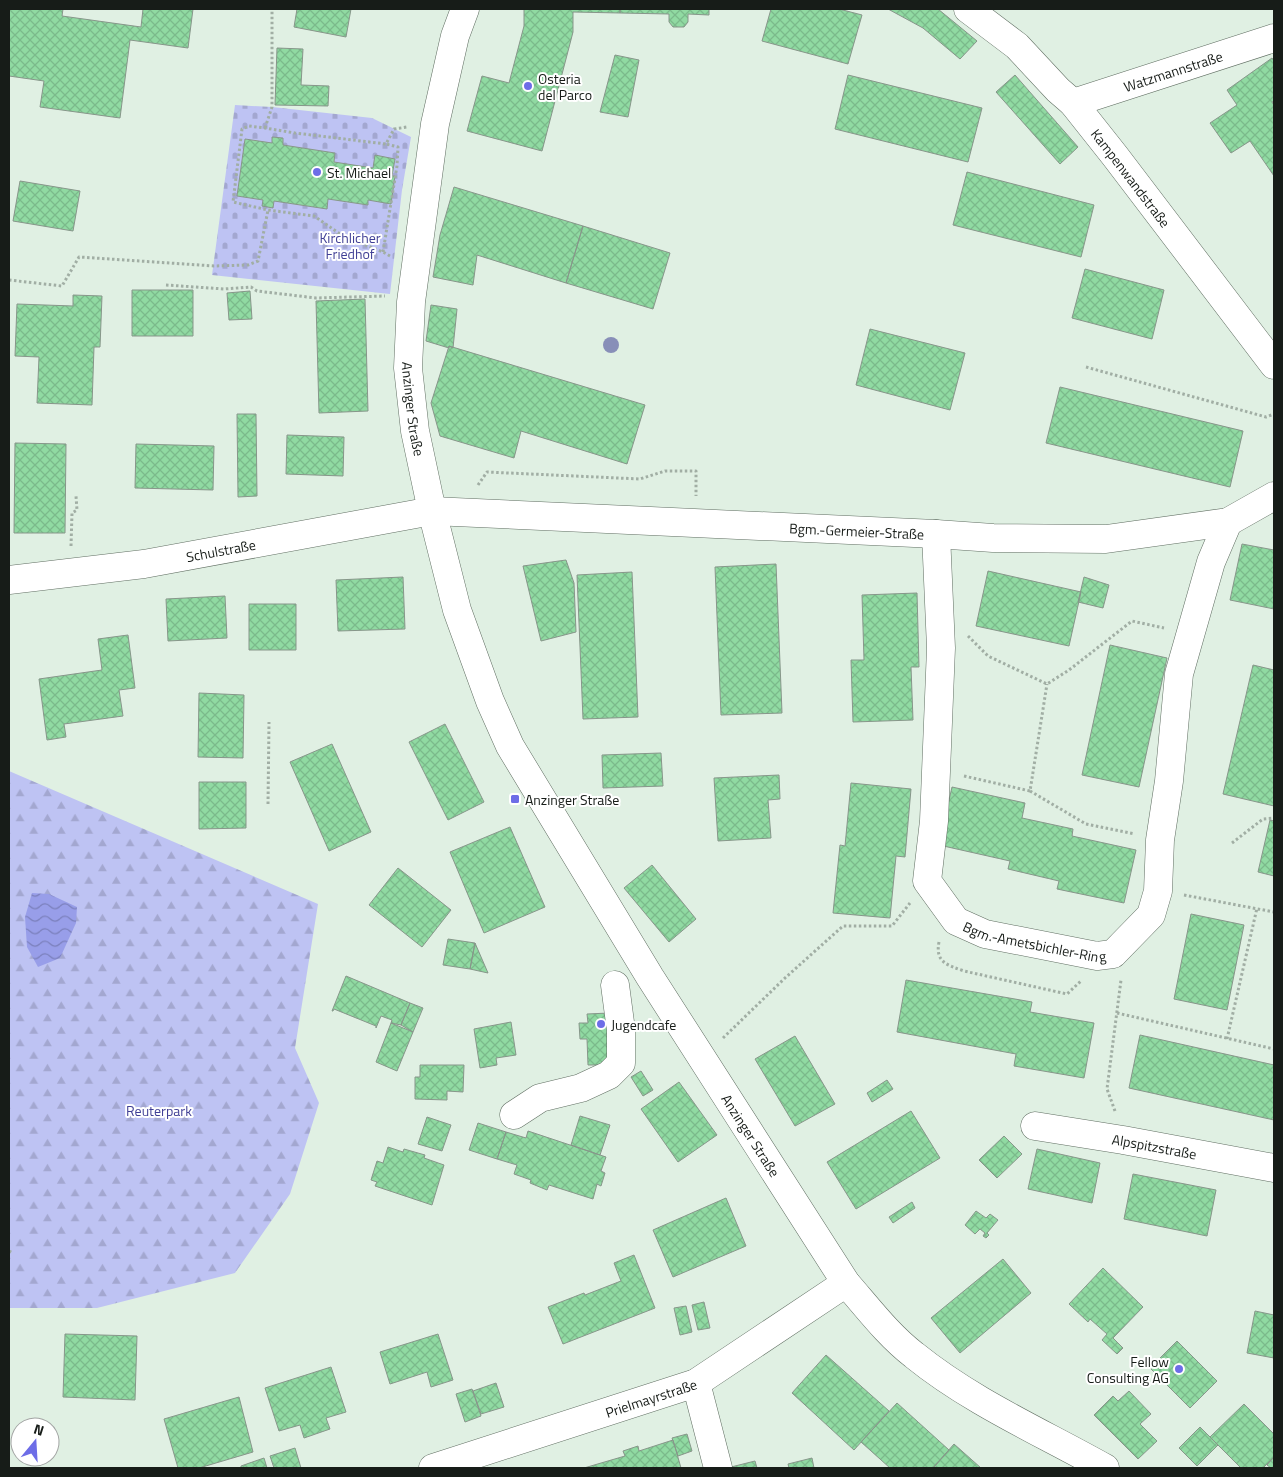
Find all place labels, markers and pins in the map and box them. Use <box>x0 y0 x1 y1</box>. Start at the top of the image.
place label: Osteria del Parco <box>538 68 592 105</box>
marker: Osteria del Parco <box>522 80 534 92</box>
place label: St. Michael <box>327 162 391 183</box>
marker: St. Michael <box>311 166 323 178</box>
place label: Anzinger Straße <box>525 789 619 810</box>
marker: Anzinger Straße <box>509 793 521 805</box>
place label: Jugendcafe <box>611 1014 676 1035</box>
marker: Jugendcafe <box>595 1018 607 1030</box>
place label: Fellow Consulting AG <box>1087 1351 1169 1388</box>
marker: Fellow Consulting AG <box>1173 1363 1185 1375</box>

